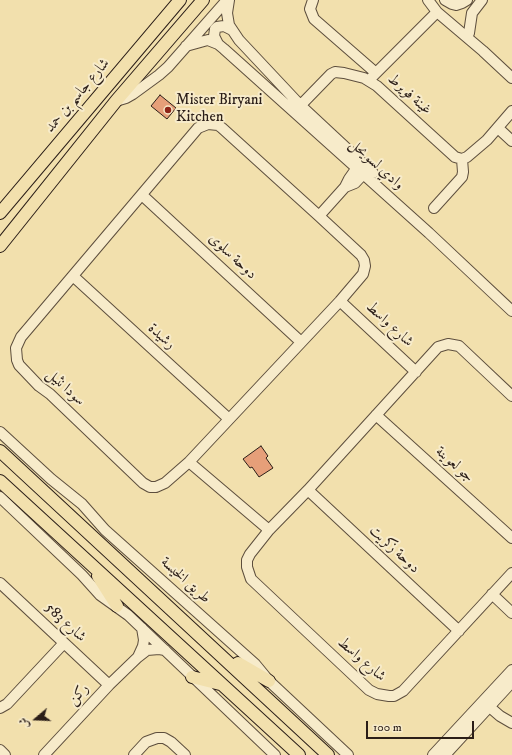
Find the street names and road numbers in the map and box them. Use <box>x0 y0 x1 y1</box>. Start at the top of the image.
street label: شارع جاسم بن حمد <box>42 55 114 137</box>
street label: غينة فويرط <box>383 71 435 119</box>
street label: وادي لسويحل <box>345 136 407 194</box>
street label: دوحة سلوى <box>204 230 260 284</box>
street label: شارع واسط <box>362 299 416 351</box>
street label: رشيدة <box>144 320 178 354</box>
street label: سودا نثيل <box>42 366 88 410</box>
street label: جو لعوينة <box>431 443 477 487</box>
street label: دوحة زكريت <box>365 522 423 578</box>
street label: طريق الخيسة <box>156 554 214 608</box>
street label: شارع 583 <box>41 599 89 647</box>
street label: شارع واسط <box>333 634 389 686</box>
street label: ركن <box>65 680 93 710</box>

